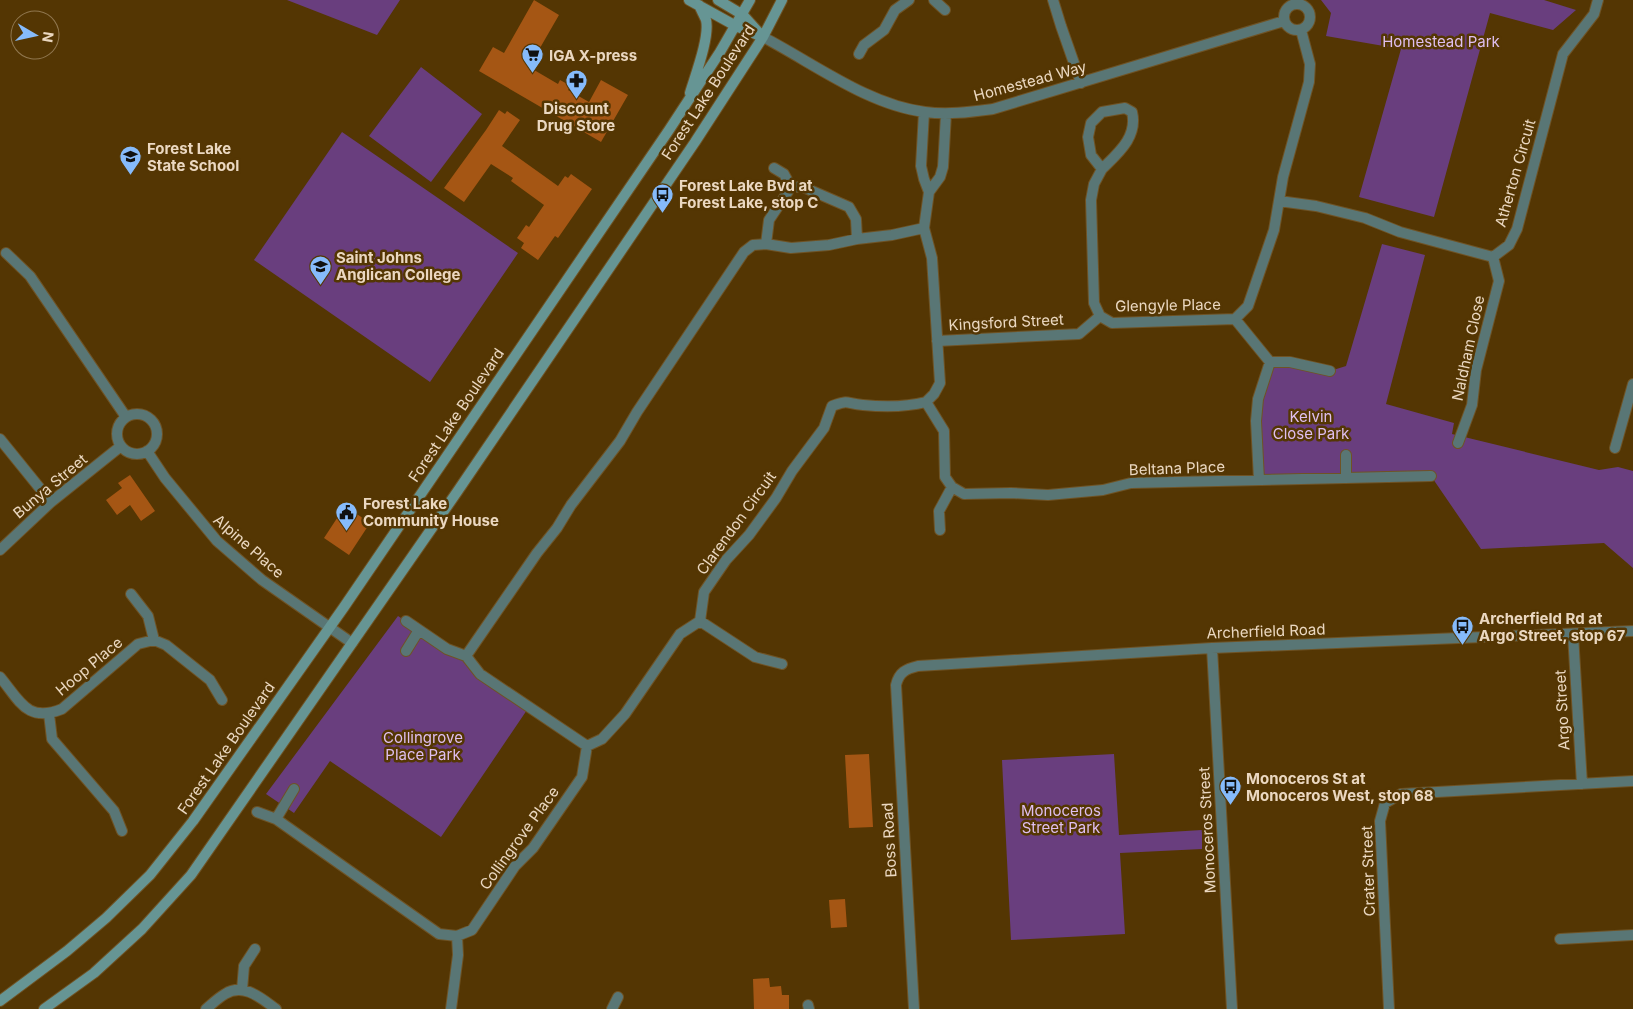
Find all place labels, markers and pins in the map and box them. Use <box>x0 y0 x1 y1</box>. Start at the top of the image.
supermarket icon: IGA X-press <box>521 43 545 74</box>
place label: IGA X-press <box>549 46 637 65</box>
pharmacy icon: Discount Drug Store <box>564 68 588 99</box>
place label: Discount Drug Store <box>537 99 615 135</box>
place label: Forest Lake State School <box>147 139 239 175</box>
school or university icon: Forest Lake State School <box>119 145 143 176</box>
place label: Forest Lake Bvd at Forest Lake, stop C <box>679 176 818 212</box>
bus stop icon: Forest Lake Bvd at Forest Lake, stop C <box>651 182 675 213</box>
place label: Saint Johns Anglican College <box>336 248 461 284</box>
school or university icon: Saint Johns Anglican College <box>308 254 332 285</box>
place label: Forest Lake Community House <box>363 494 499 530</box>
public building icon: Forest Lake Community House <box>335 500 359 531</box>
place label: Archerfield Rd at Argo Street, stop 67 <box>1479 609 1625 645</box>
bus stop icon: Archerfield Rd at Argo Street, stop 67 <box>1451 615 1475 646</box>
place label: Monoceros St at Monoceros West, stop 68 <box>1246 769 1434 805</box>
bus stop icon: Monoceros St at Monoceros West, stop 68 <box>1218 775 1242 806</box>

